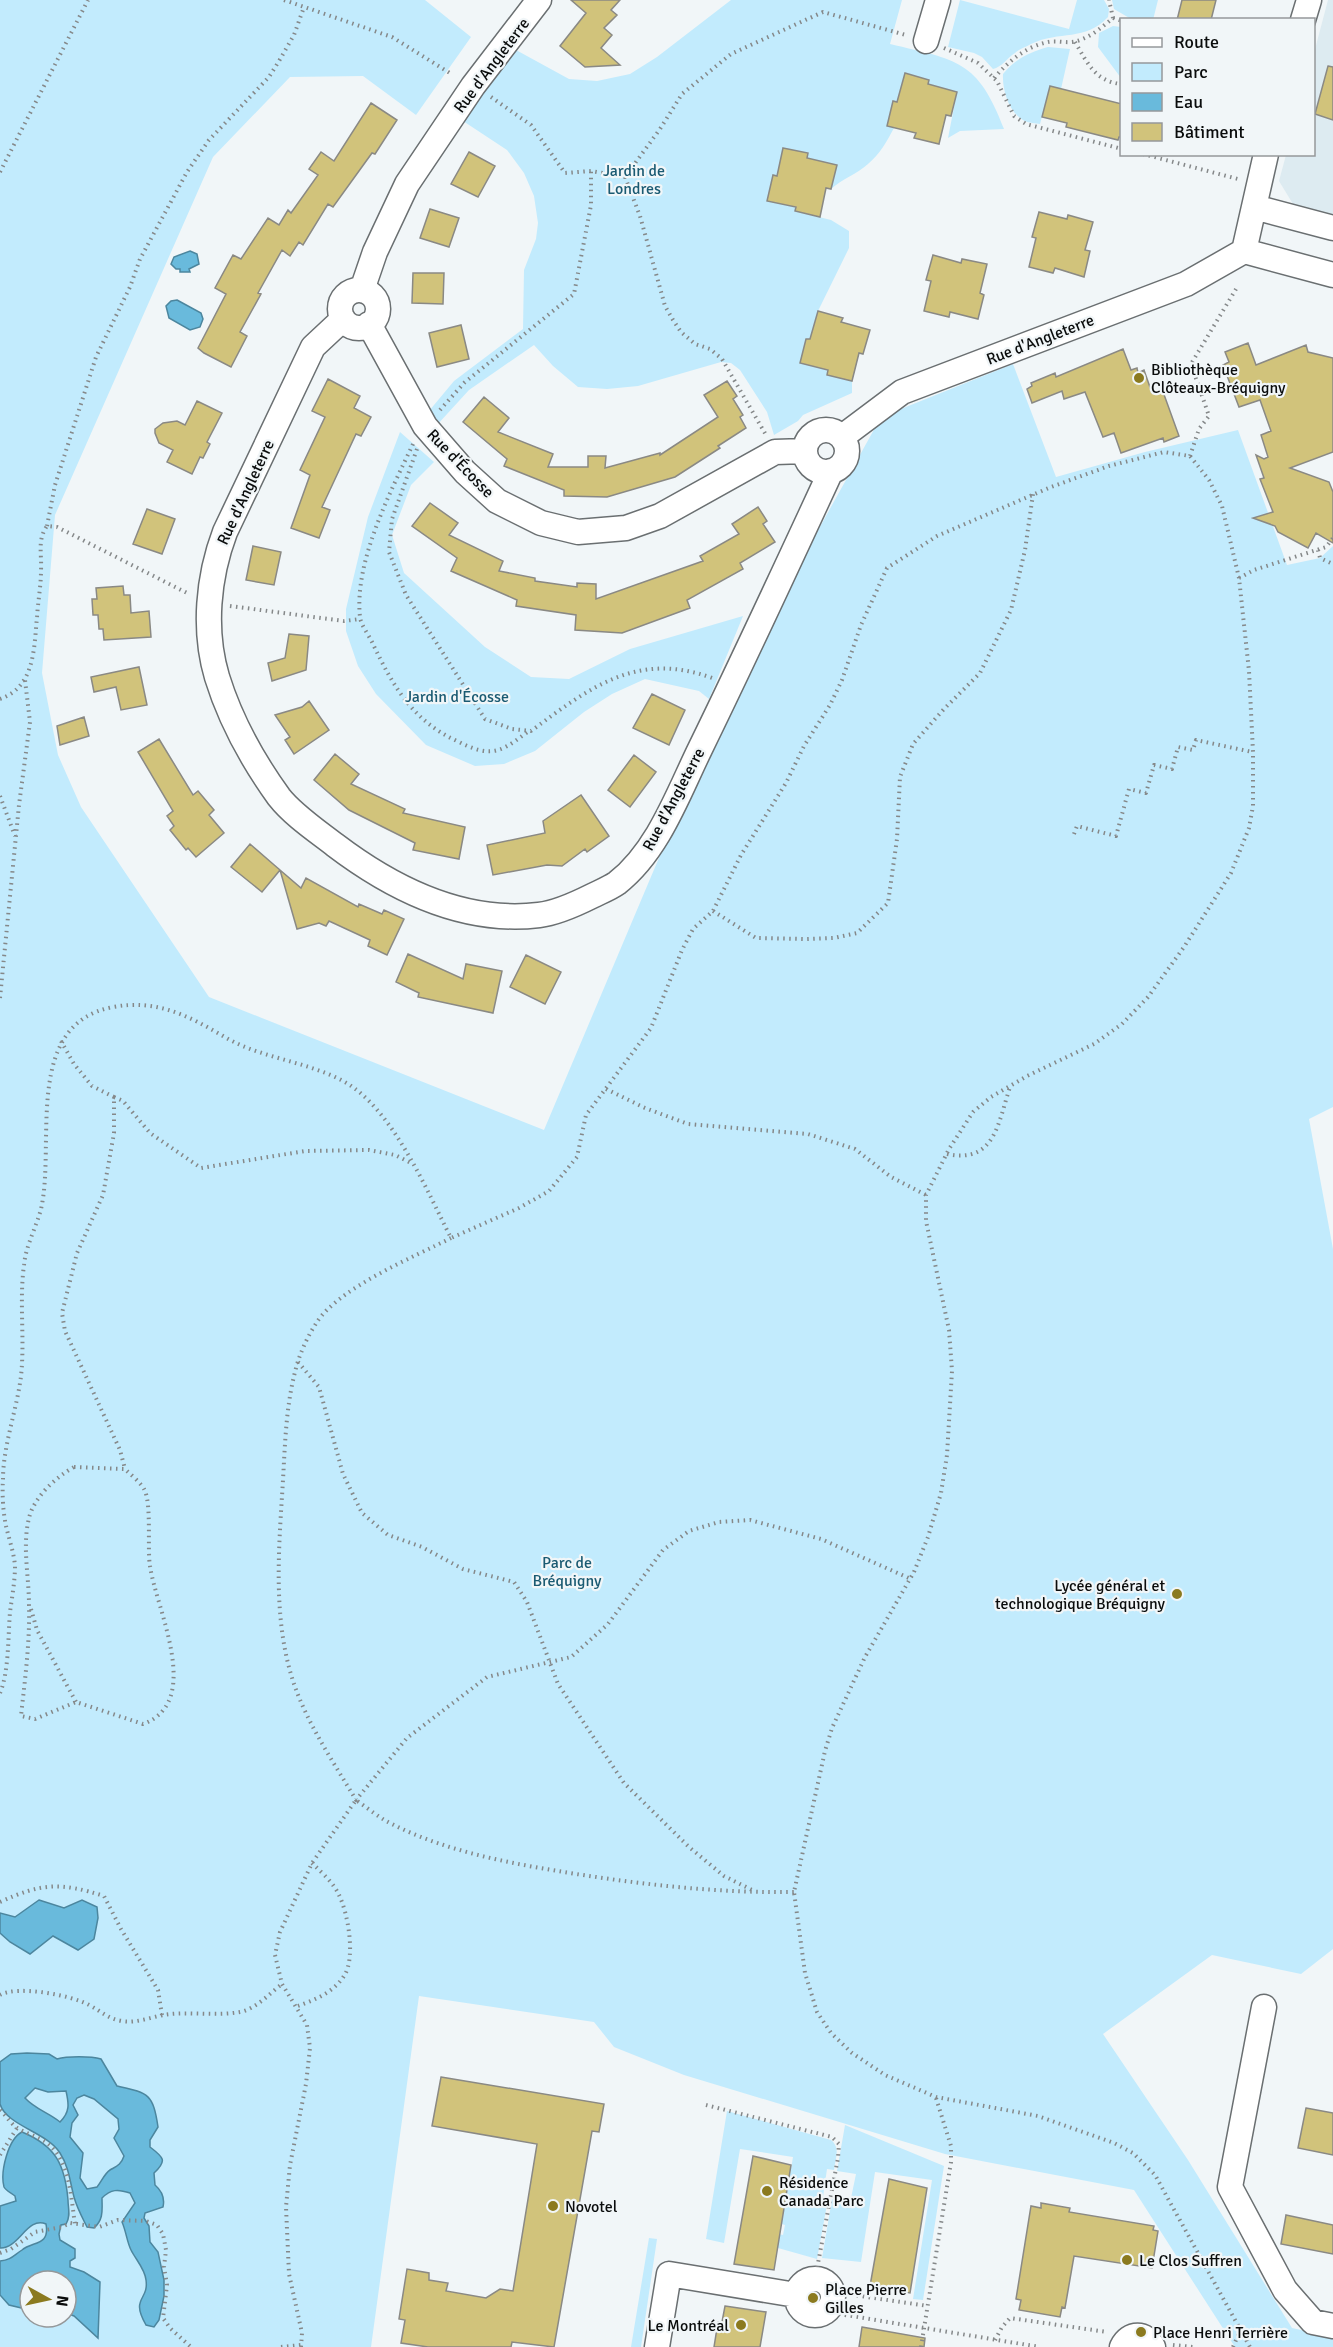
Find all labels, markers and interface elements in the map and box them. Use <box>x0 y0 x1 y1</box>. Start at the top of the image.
street label: Rue d'Angleterre <box>450 14 534 117</box>
legend <box>1120 18 1315 156</box>
text: Route <box>1174 31 1219 53</box>
text: Parc <box>1174 61 1208 83</box>
text: Eau <box>1174 91 1203 113</box>
text: Bâtiment <box>1174 121 1245 143</box>
park label: Jardin de Londres <box>603 161 665 199</box>
street label: Rue d'Angleterre <box>984 310 1097 370</box>
place label: Bibliothèque Clôteaux-Bréquigny <box>1151 360 1286 398</box>
marker: Bibliothèque Clôteaux-Bréquigny <box>1132 371 1146 385</box>
street label: Rue d'Écosse <box>423 425 498 502</box>
street label: Rue d'Angleterre <box>213 437 279 548</box>
park label: Jardin d'Écosse <box>405 687 509 707</box>
street label: Rue d'Angleterre <box>638 745 709 854</box>
park label: Parc de Bréquigny <box>533 1553 602 1591</box>
place label: Lycée général et technologique Bréquigny <box>995 1576 1166 1614</box>
marker: Lycée général et technologique Bréquigny <box>1170 1587 1184 1601</box>
place label: Résidence Canada Parc <box>779 2173 864 2211</box>
marker: Résidence Canada Parc <box>760 2184 774 2198</box>
place label: Novotel <box>565 2197 618 2217</box>
marker: Novotel <box>546 2199 560 2213</box>
place label: Le Clos Suffren <box>1139 2251 1242 2271</box>
marker: Le Clos Suffren <box>1120 2253 1134 2267</box>
north arrow <box>18 2269 78 2329</box>
place label: Place Pierre Gilles <box>825 2280 907 2318</box>
marker: Place Pierre Gilles <box>806 2291 820 2305</box>
text: N <box>51 2294 73 2308</box>
place label: Le Montréal <box>648 2316 729 2336</box>
marker: Le Montréal <box>734 2318 748 2332</box>
place label: Place Henri Terrière <box>1153 2323 1288 2343</box>
marker: Place Henri Terrière <box>1134 2325 1148 2339</box>

